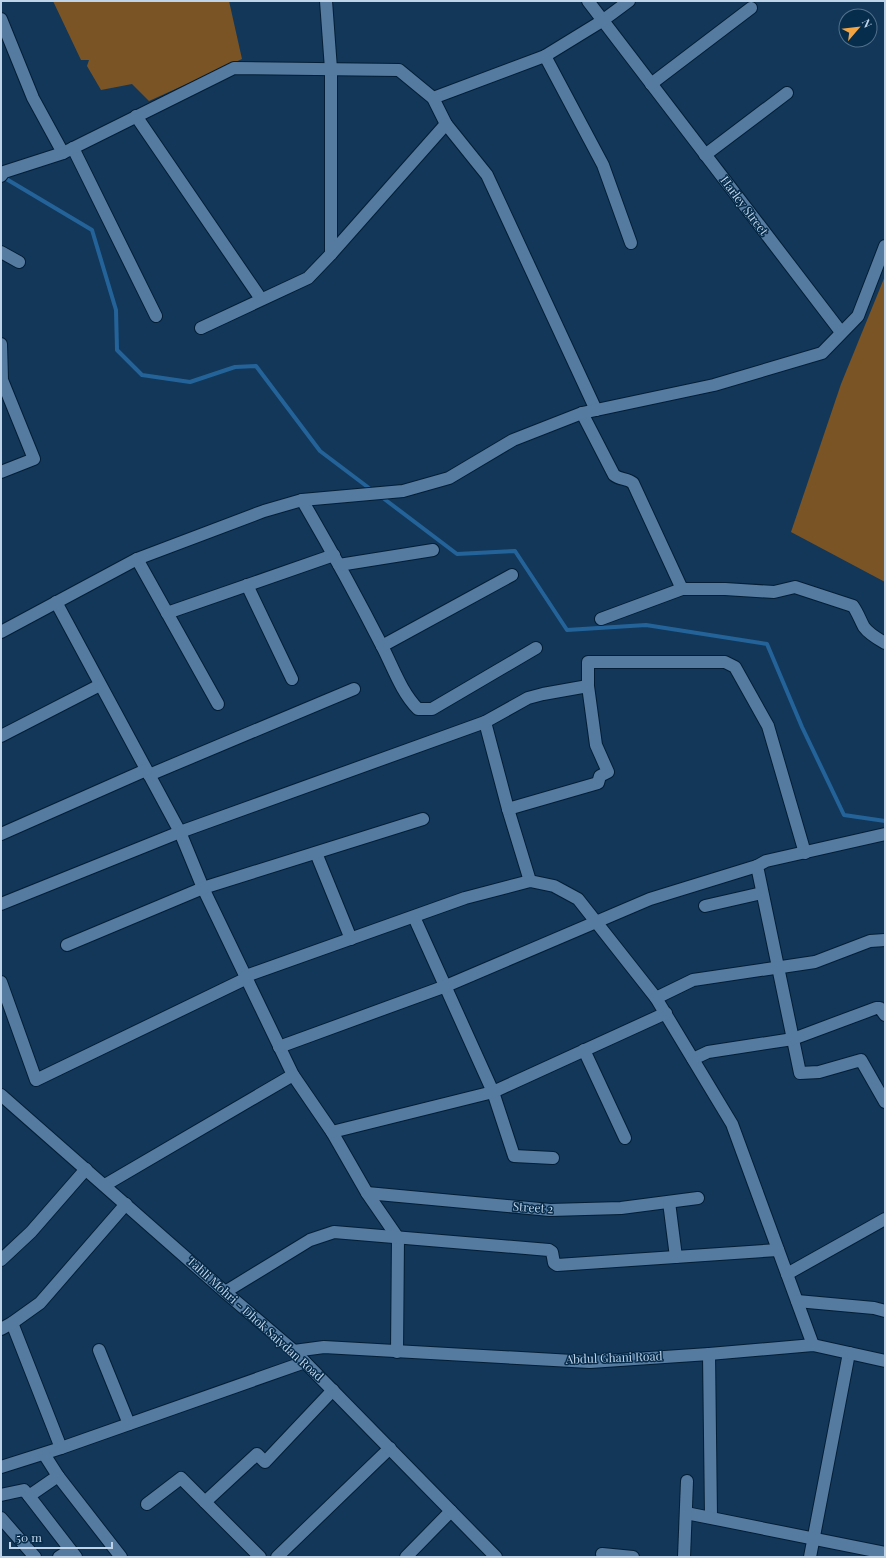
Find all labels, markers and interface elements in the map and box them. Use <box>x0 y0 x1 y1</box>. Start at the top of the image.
north arrow <box>838 8 878 48</box>
text: N <box>859 16 876 30</box>
street label: Harley Street <box>717 173 773 239</box>
street label: Street 2 <box>512 1198 554 1216</box>
street label: Tahli Mohri - Dhok Saiydan Road <box>184 1253 327 1384</box>
street label: Abdul Ghani Road <box>564 1347 663 1367</box>
scale bar <box>10 1524 112 1550</box>
text: 50 m <box>16 1529 42 1545</box>

